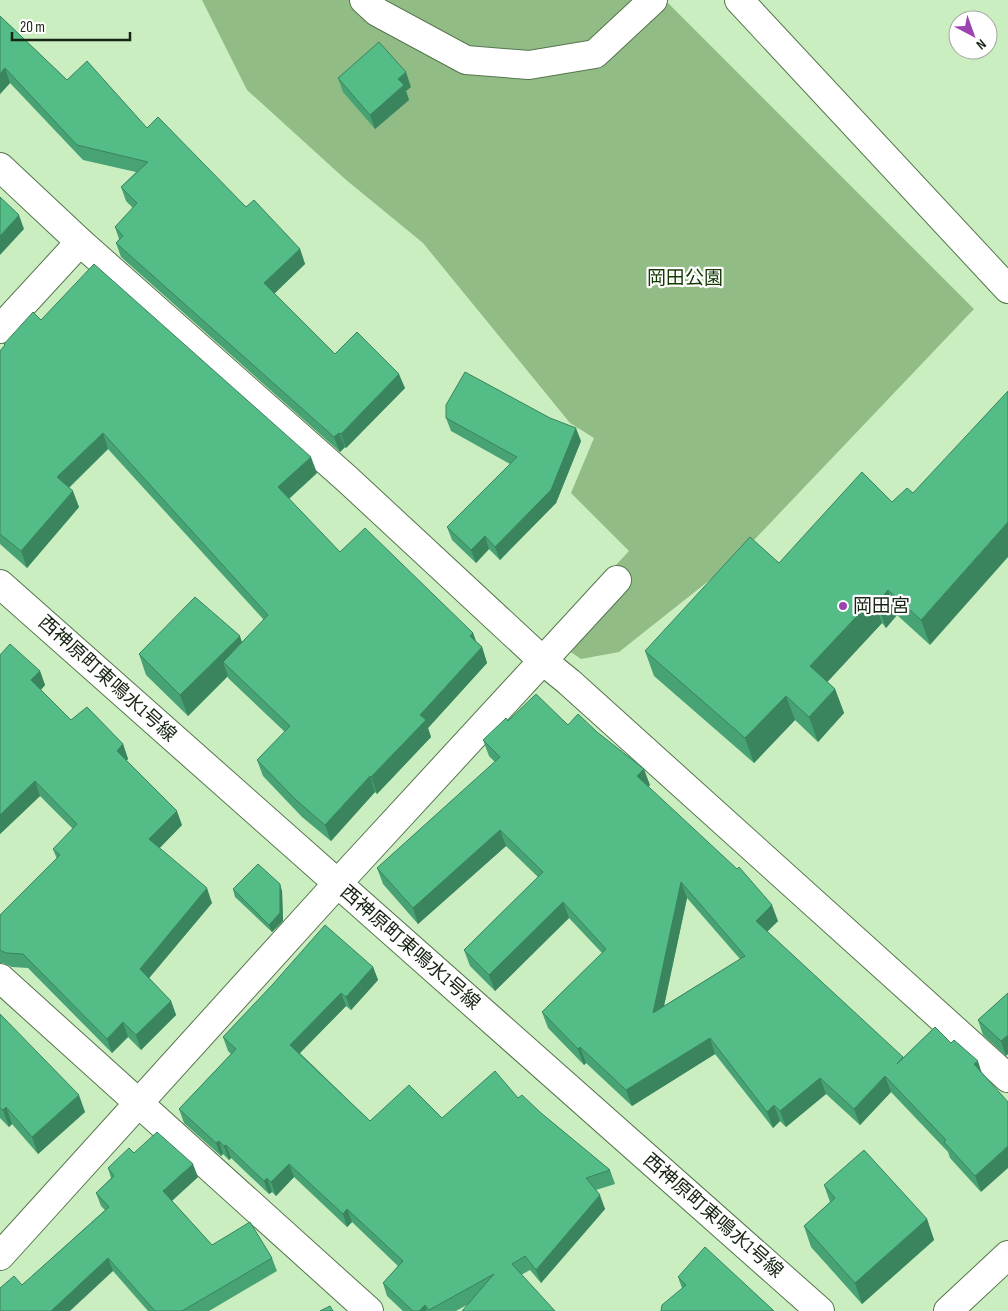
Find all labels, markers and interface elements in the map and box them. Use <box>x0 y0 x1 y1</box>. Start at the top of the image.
scale bar <box>12 10 130 42</box>
north arrow <box>948 10 998 60</box>
text: 20 m <box>20 18 45 37</box>
text: N <box>973 36 990 53</box>
park label: 岡田公園 <box>647 267 723 290</box>
place label: 岡田宮 <box>853 595 910 618</box>
marker: 岡田宮 <box>837 600 849 612</box>
street label: 西神原町東鳴水1号線 <box>33 611 181 747</box>
street label: 西神原町東鳴水1号線 <box>335 881 485 1015</box>
street label: 西神原町東鳴水1号線 <box>638 1149 788 1283</box>

